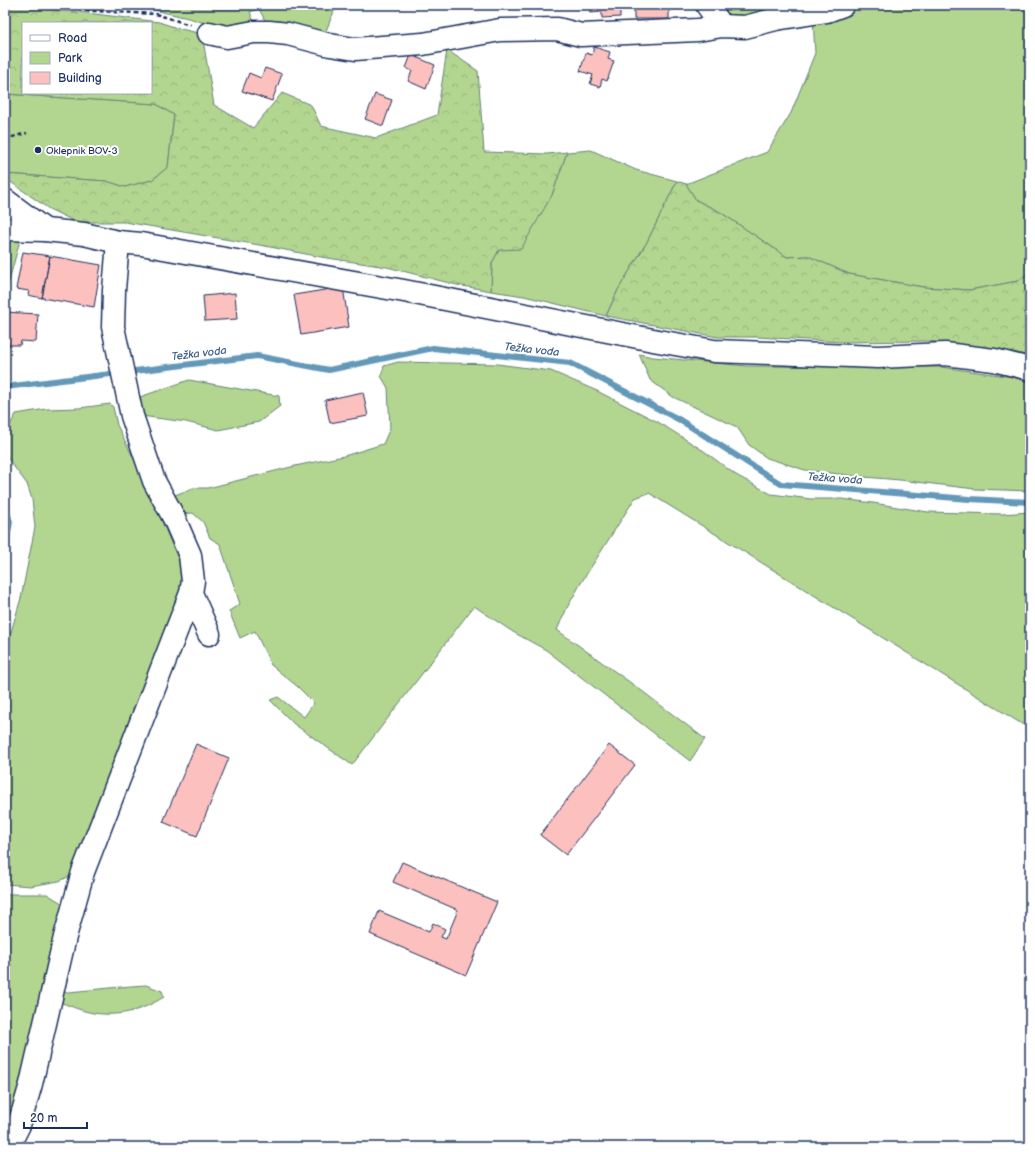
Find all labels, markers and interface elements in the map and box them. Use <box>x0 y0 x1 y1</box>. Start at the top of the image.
legend <box>22 22 152 94</box>
text: Road <box>58 31 87 46</box>
text: Park <box>58 51 82 66</box>
text: Building <box>58 71 102 86</box>
marker: Oklepnik BOV-3 <box>33 145 43 155</box>
place label: Oklepnik BOV-3 <box>46 145 118 157</box>
water label: Težka voda <box>504 340 560 359</box>
water label: Težka voda <box>171 344 227 363</box>
water label: Težka voda <box>807 470 863 487</box>
scale bar <box>24 1104 87 1130</box>
text: 20 m <box>30 1111 57 1126</box>

